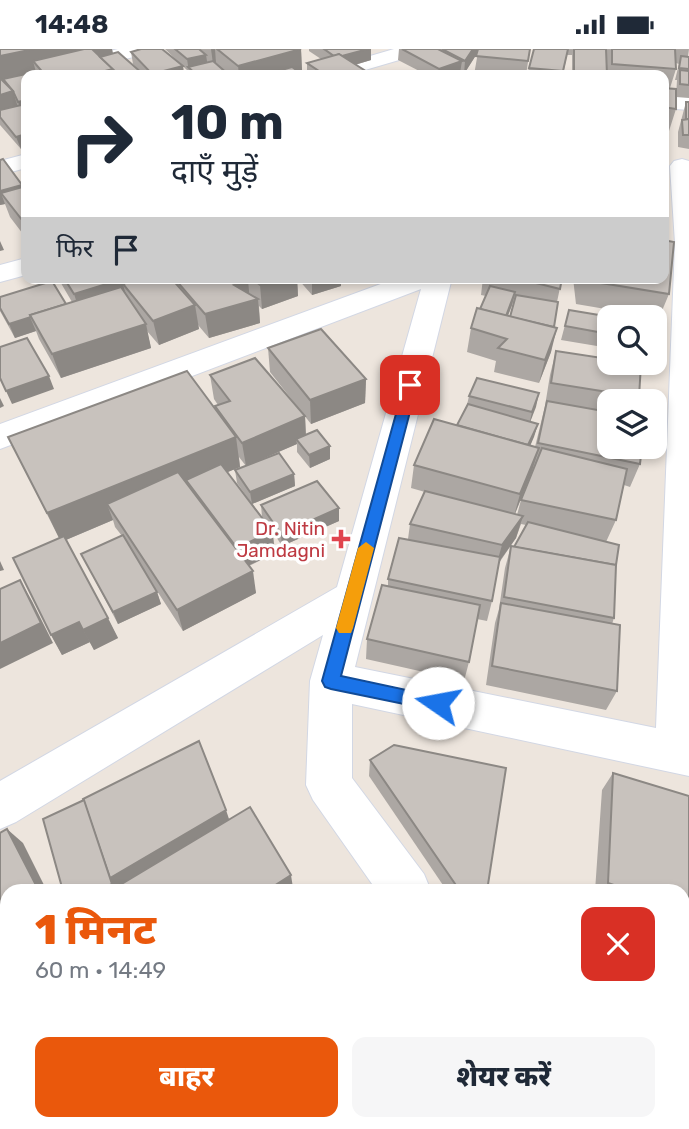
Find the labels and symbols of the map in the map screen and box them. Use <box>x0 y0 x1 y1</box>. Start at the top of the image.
pin <box>380 355 440 415</box>
place label: Dr. Nitin Jamdagni <box>236 517 325 562</box>
marker: Dr. Nitin Jamdagni <box>331 529 351 549</box>
position arrow <box>401 666 475 740</box>

